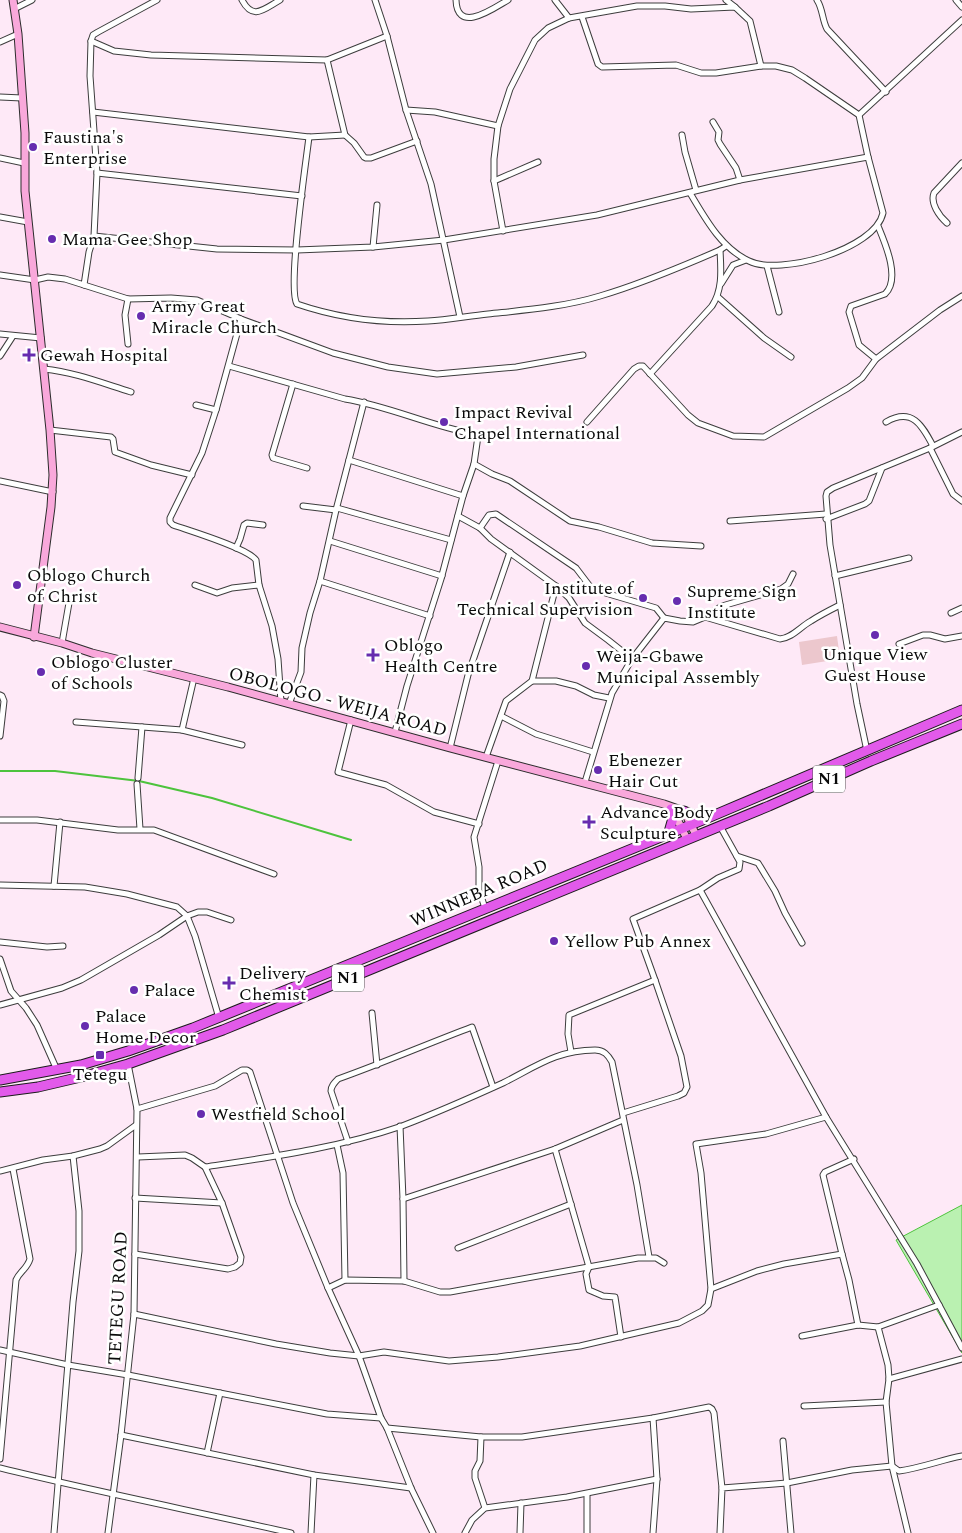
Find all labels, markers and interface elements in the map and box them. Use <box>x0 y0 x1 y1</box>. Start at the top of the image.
place label: Faustina's Enterprise <box>43 124 127 172</box>
marker: Faustina's Enterprise <box>27 141 39 153</box>
place label: Mama Gee Shop <box>62 226 192 253</box>
marker: Mama Gee Shop <box>46 233 58 245</box>
place label: Army Great Miracle Church <box>151 293 277 341</box>
marker: Army Great Miracle Church <box>135 310 147 322</box>
place label: Gewah Hospital <box>40 342 168 369</box>
marker: Gewah Hospital <box>22 348 36 362</box>
place label: Impact Revival Chapel International <box>454 399 620 447</box>
marker: Impact Revival Chapel International <box>438 416 450 428</box>
place label: Oblogo Church of Christ <box>27 562 150 610</box>
place label: Institute of Technical Supervision <box>457 575 635 623</box>
place label: Supreme Sign Institute <box>687 578 797 626</box>
marker: Oblogo Church of Christ <box>11 579 23 591</box>
marker: Institute of Technical Supervision <box>637 592 649 604</box>
marker: Supreme Sign Institute <box>671 595 683 607</box>
marker: Unique View Guest House <box>869 629 881 641</box>
place label: Oblogo Health Centre <box>384 632 497 680</box>
place label: Unique View Guest House <box>823 641 928 689</box>
place label: Weija-Gbawe Municipal Assembly <box>596 643 761 691</box>
marker: Oblogo Health Centre <box>366 648 380 662</box>
place label: Oblogo Cluster of Schools <box>51 649 173 697</box>
street label: OBOLOGO - WEIJA ROAD <box>226 660 450 744</box>
marker: Weija-Gbawe Municipal Assembly <box>580 660 592 672</box>
marker: Oblogo Cluster of Schools <box>35 666 47 678</box>
place label: Ebenezer Hair Cut <box>608 747 682 795</box>
marker: Ebenezer Hair Cut <box>592 764 604 776</box>
road number: N1 <box>813 766 845 792</box>
place label: Advance Body Sculpture <box>600 799 715 847</box>
marker: Advance Body Sculpture <box>582 815 596 829</box>
street label: WINNEBA ROAD <box>406 852 552 934</box>
place label: Yellow Pub Annex <box>564 928 711 955</box>
marker: Yellow Pub Annex <box>548 935 560 947</box>
place label: Delivery Chemist <box>239 960 307 1008</box>
road number: N1 <box>332 964 364 991</box>
place label: Palace <box>144 977 195 1004</box>
marker: Delivery Chemist <box>223 977 235 989</box>
marker: Palace <box>128 984 140 996</box>
place label: Palace Home Decor <box>95 1003 196 1051</box>
marker: Palace Home Decor <box>79 1020 91 1032</box>
marker: Tetegu <box>94 1049 106 1061</box>
place label: Tetegu <box>73 1061 127 1088</box>
place label: Westfield School <box>211 1101 345 1128</box>
marker: Westfield School <box>195 1108 207 1120</box>
street label: TETEGU ROAD <box>101 1230 135 1366</box>

